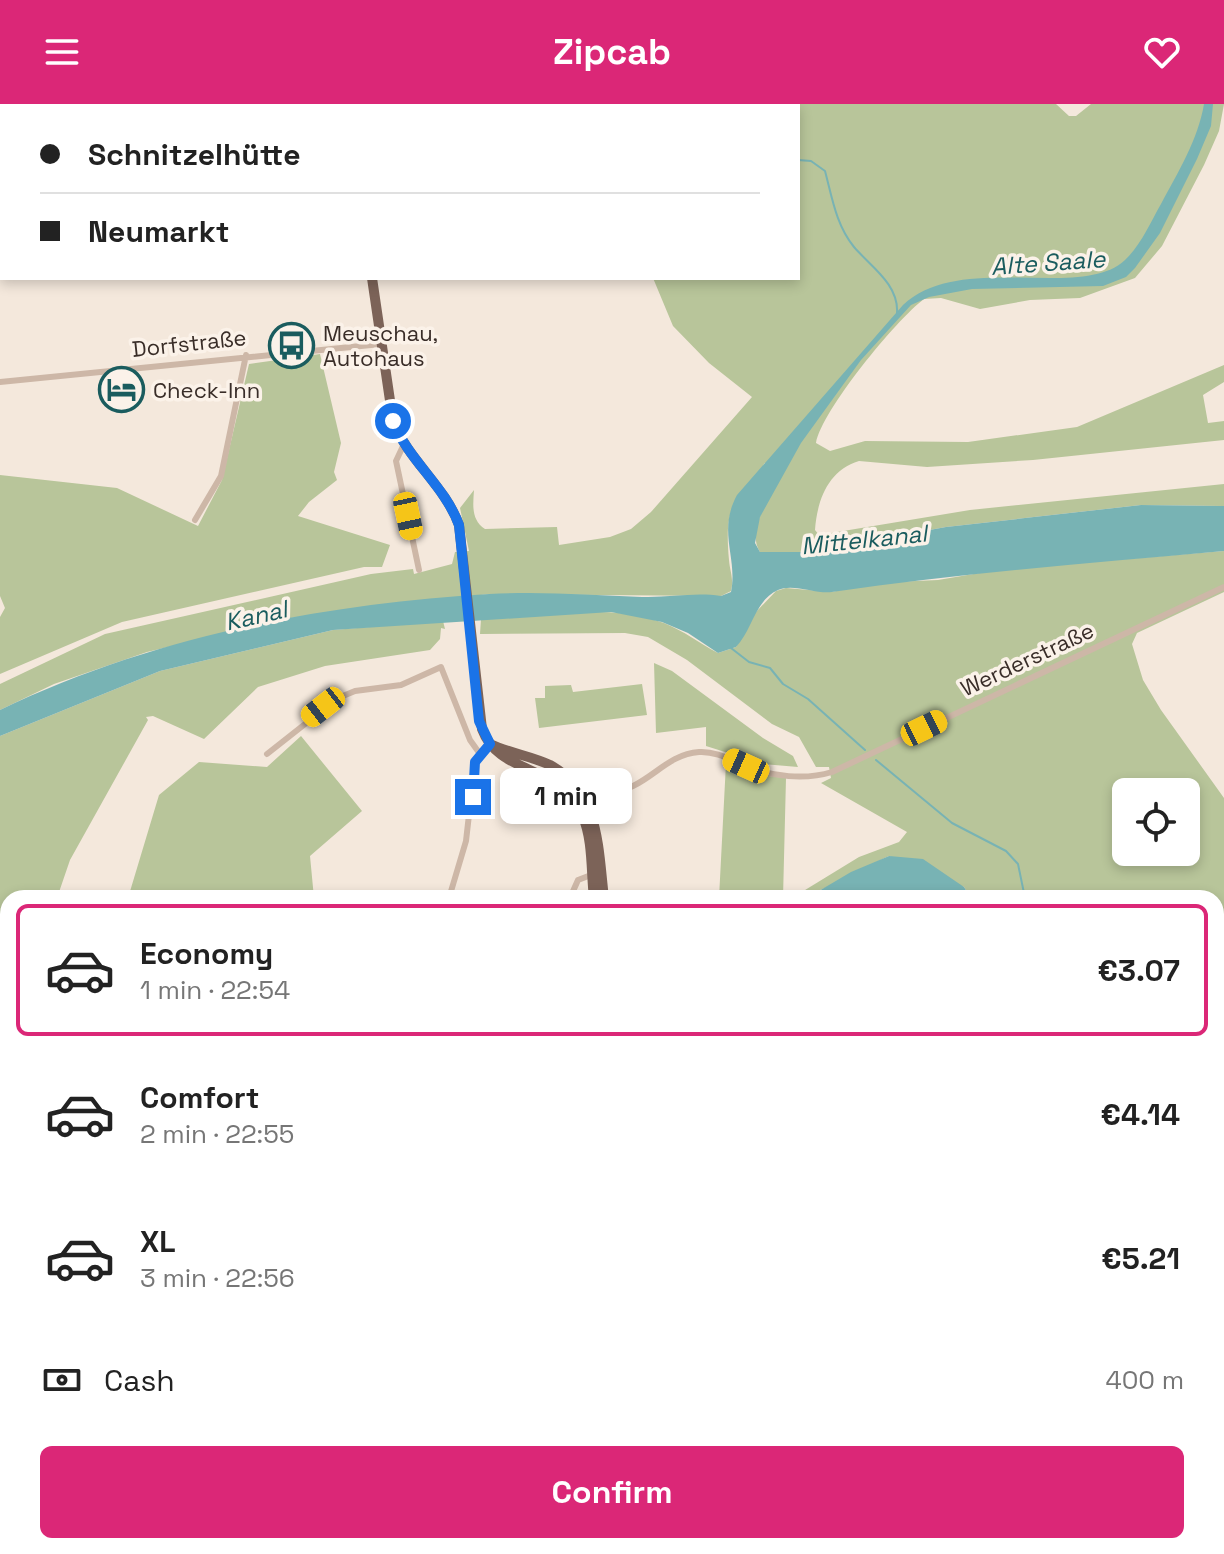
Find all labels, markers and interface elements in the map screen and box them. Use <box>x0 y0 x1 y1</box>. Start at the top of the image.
text: Zipcab <box>553 29 671 75</box>
icon: menu <box>40 30 84 74</box>
icon: heart <box>1140 30 1184 74</box>
text: Schnitzelhütte <box>88 135 300 174</box>
text: Neumarkt <box>88 212 229 251</box>
water label: Alte Saale <box>990 243 1107 282</box>
place label: Meuschau, Autohaus <box>323 319 438 372</box>
bus stop icon: Meuschau, Autohaus <box>268 322 316 370</box>
street label: Dorfstraße <box>130 323 248 363</box>
hotel icon: Check-Inn <box>98 366 146 414</box>
place label: Check-Inn <box>153 376 260 404</box>
route start <box>375 403 411 439</box>
car <box>391 490 425 542</box>
water label: Mittelkanal <box>800 517 931 562</box>
water label: Kanal <box>222 593 293 638</box>
street label: Werderstraße <box>956 616 1098 702</box>
car <box>297 683 349 731</box>
car <box>897 707 951 749</box>
car <box>719 745 773 787</box>
callout: 1 min <box>501 769 633 825</box>
map controls <box>1112 778 1200 866</box>
button: locate <box>1112 778 1200 866</box>
route end <box>455 779 491 815</box>
text: 1 min <box>534 779 598 813</box>
icon: car <box>44 934 116 1006</box>
text: Economy <box>140 934 273 973</box>
text: €3.07 <box>1097 951 1180 990</box>
text: 1 min · 22:54 <box>140 973 290 1007</box>
icon: car <box>44 1078 116 1150</box>
text: Comfort <box>140 1078 259 1117</box>
text: €4.14 <box>1101 1095 1180 1134</box>
text: 2 min · 22:55 <box>140 1117 294 1151</box>
icon: car <box>44 1222 116 1294</box>
text: XL <box>140 1222 176 1261</box>
text: €5.21 <box>1101 1239 1180 1278</box>
text: 3 min · 22:56 <box>140 1261 295 1295</box>
icon: cash <box>40 1358 84 1402</box>
text: Cash <box>104 1361 175 1400</box>
text: 400 m <box>1105 1363 1184 1397</box>
button: Confirm <box>40 1446 1184 1538</box>

